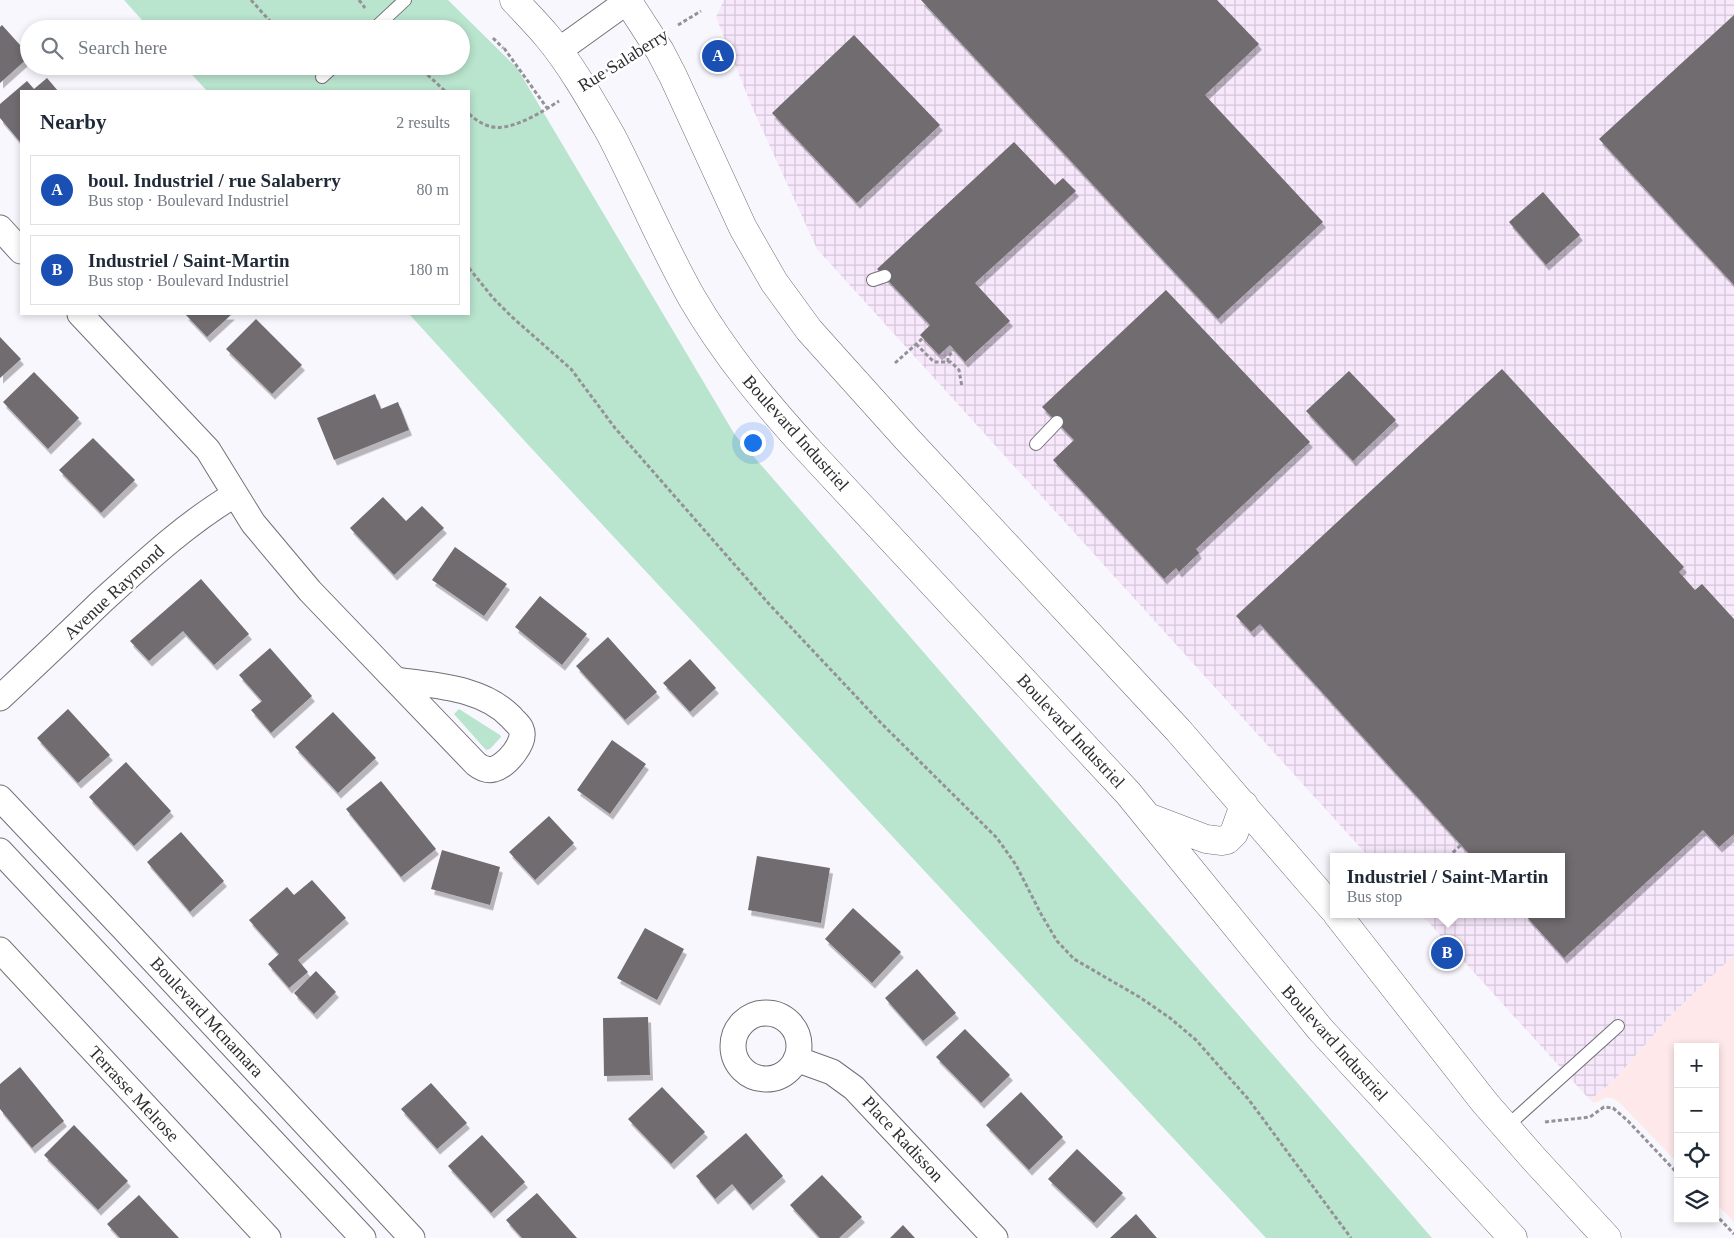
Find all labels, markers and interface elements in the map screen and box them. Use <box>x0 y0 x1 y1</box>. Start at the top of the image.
search box <box>20 20 470 75</box>
street label: Rue Salaberry <box>574 24 672 96</box>
icon: search <box>38 34 66 62</box>
text: Search here <box>78 37 167 58</box>
pin: A <box>702 37 734 75</box>
text: Nearby <box>40 110 107 134</box>
text: 2 results <box>396 114 450 131</box>
text: boul. Industriel / rue Salaberry <box>88 170 341 191</box>
text: A <box>51 181 63 198</box>
text: 80 m <box>417 181 449 198</box>
text: Bus stop · Boulevard Industriel <box>88 192 289 209</box>
text: Industriel / Saint-Martin <box>88 250 290 271</box>
text: B <box>52 261 62 278</box>
text: 180 m <box>409 261 449 278</box>
text: Bus stop · Boulevard Industriel <box>88 272 289 289</box>
street label: Boulevard Industriel <box>739 371 853 495</box>
your location <box>740 430 766 456</box>
street label: Avenue Raymond <box>60 541 168 643</box>
street label: Boulevard Industriel <box>1013 670 1129 792</box>
popup <box>1330 853 1565 918</box>
text: Industriel / Saint-Martin <box>1347 866 1548 887</box>
text: Bus stop <box>1347 888 1402 905</box>
pin: B <box>1431 934 1463 972</box>
street label: Boulevard Mcnamara <box>146 953 268 1081</box>
street label: Boulevard Industriel <box>1278 981 1392 1105</box>
street label: Terrasse Melrose <box>85 1042 183 1146</box>
map controls <box>1674 1043 1719 1223</box>
button: + <box>1674 1043 1719 1088</box>
button: − <box>1674 1088 1719 1133</box>
street label: Place Radisson <box>858 1092 948 1186</box>
button: locate <box>1674 1133 1719 1178</box>
button: layers <box>1674 1178 1719 1223</box>

